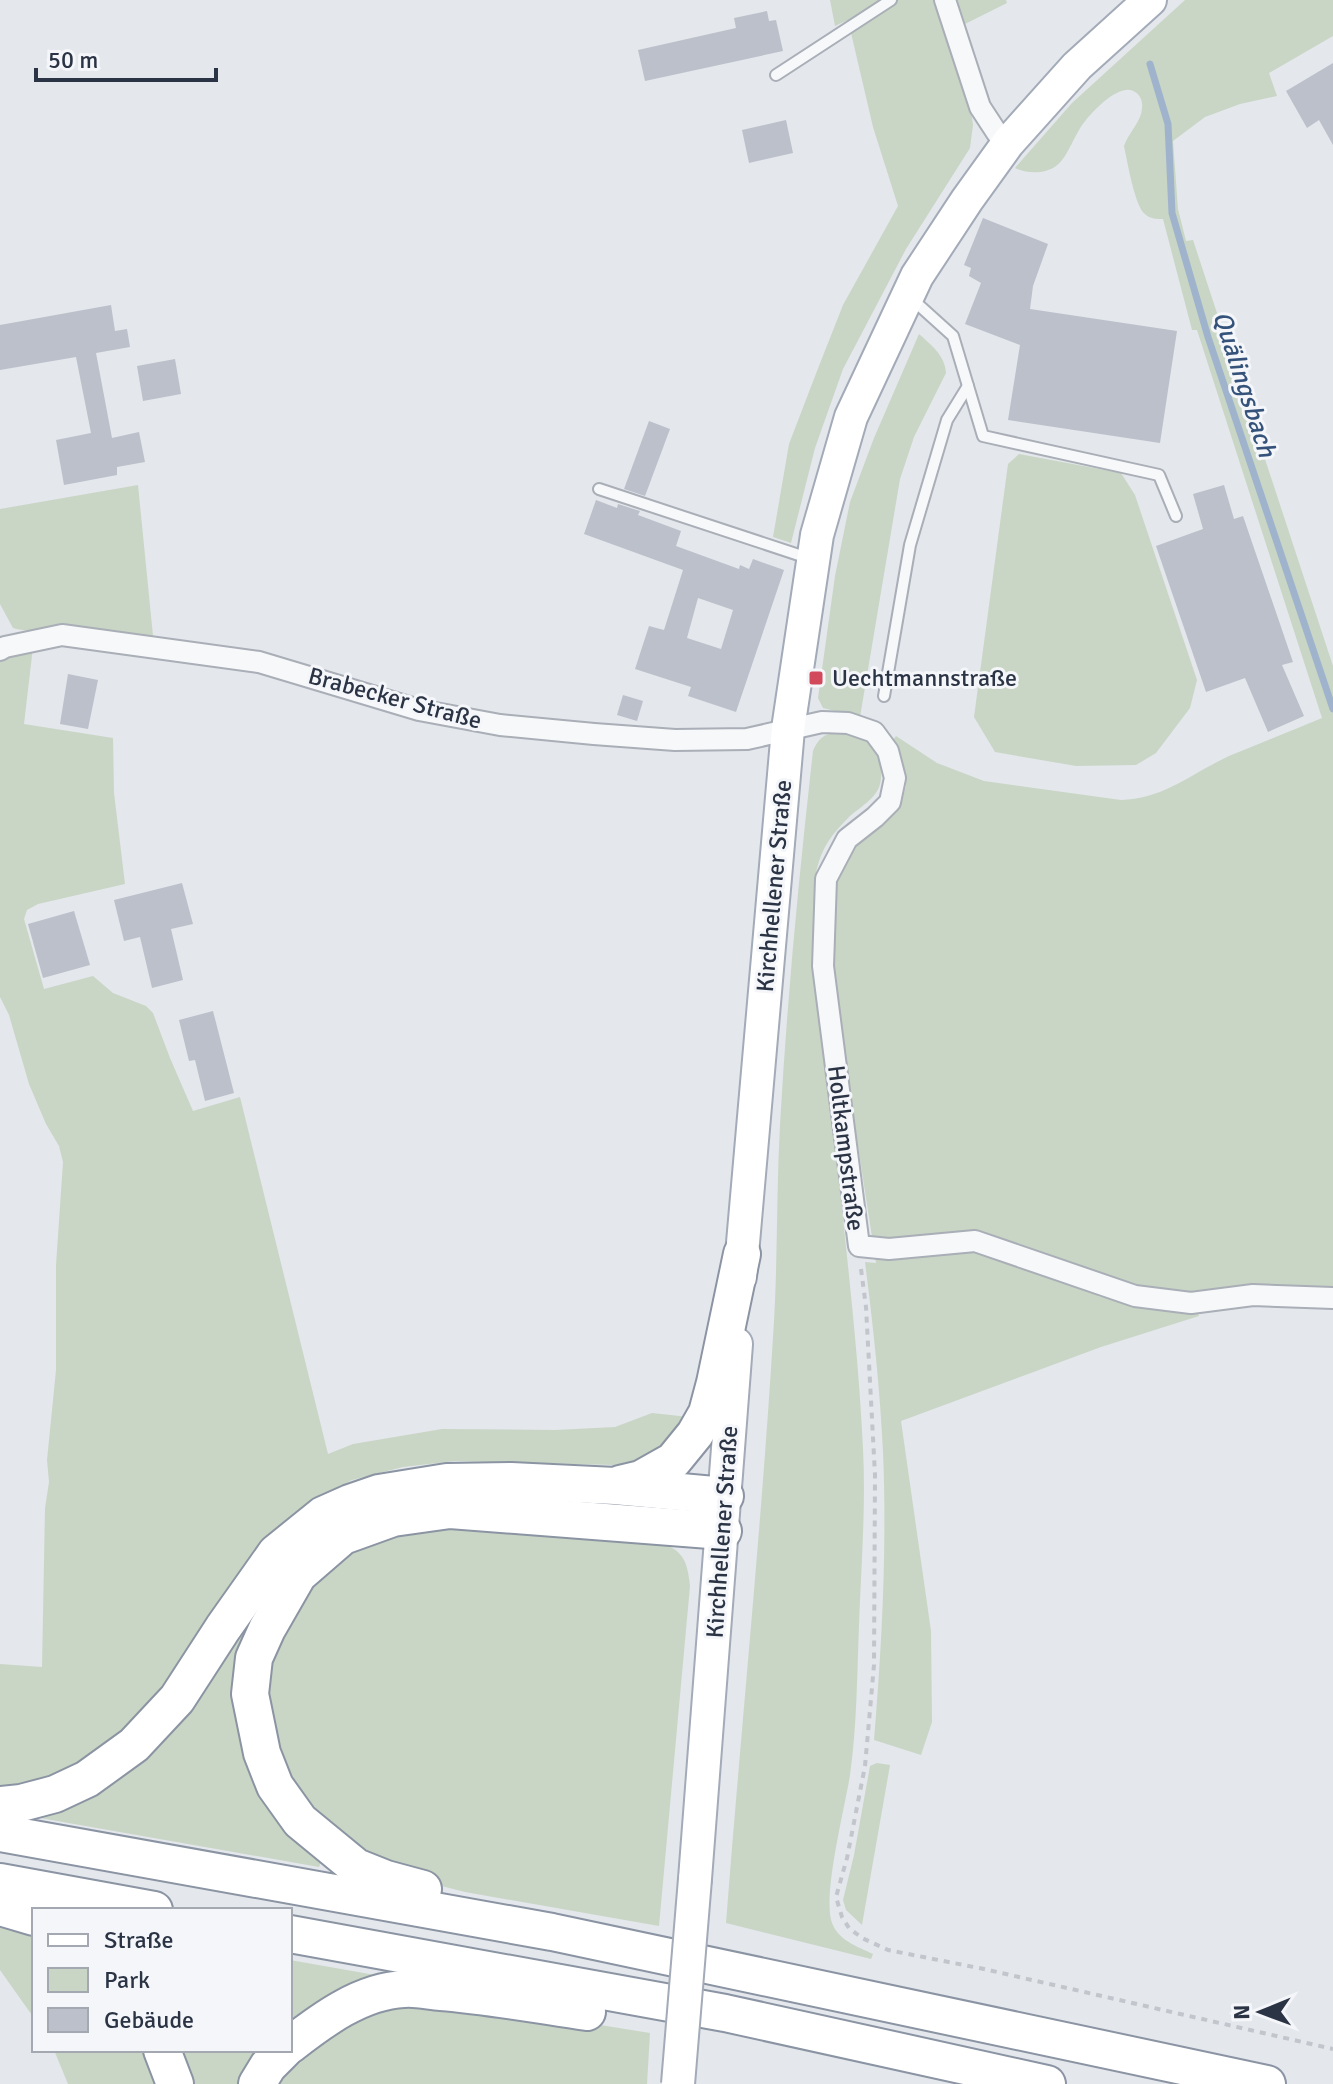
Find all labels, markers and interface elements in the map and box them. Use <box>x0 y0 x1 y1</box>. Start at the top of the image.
scale bar <box>36 32 216 82</box>
text: 50 m <box>48 45 98 75</box>
water label: Quälingsbach <box>1205 307 1283 462</box>
street label: Brabecker Straße <box>305 660 485 736</box>
place label: Uechtmannstraße <box>832 663 1017 693</box>
marker: Uechtmannstraße <box>807 669 825 687</box>
street label: Kirchhellener Straße <box>750 779 798 993</box>
street label: Holtkampstraße <box>821 1064 871 1232</box>
street label: Kirchhellener Straße <box>700 1425 744 1639</box>
legend <box>32 1908 292 2052</box>
text: Straße <box>104 1925 174 1955</box>
text: Park <box>104 1965 150 1995</box>
north arrow <box>1221 1972 1301 2052</box>
text: N <box>1228 2004 1255 2020</box>
text: Gebäude <box>104 2005 194 2035</box>

